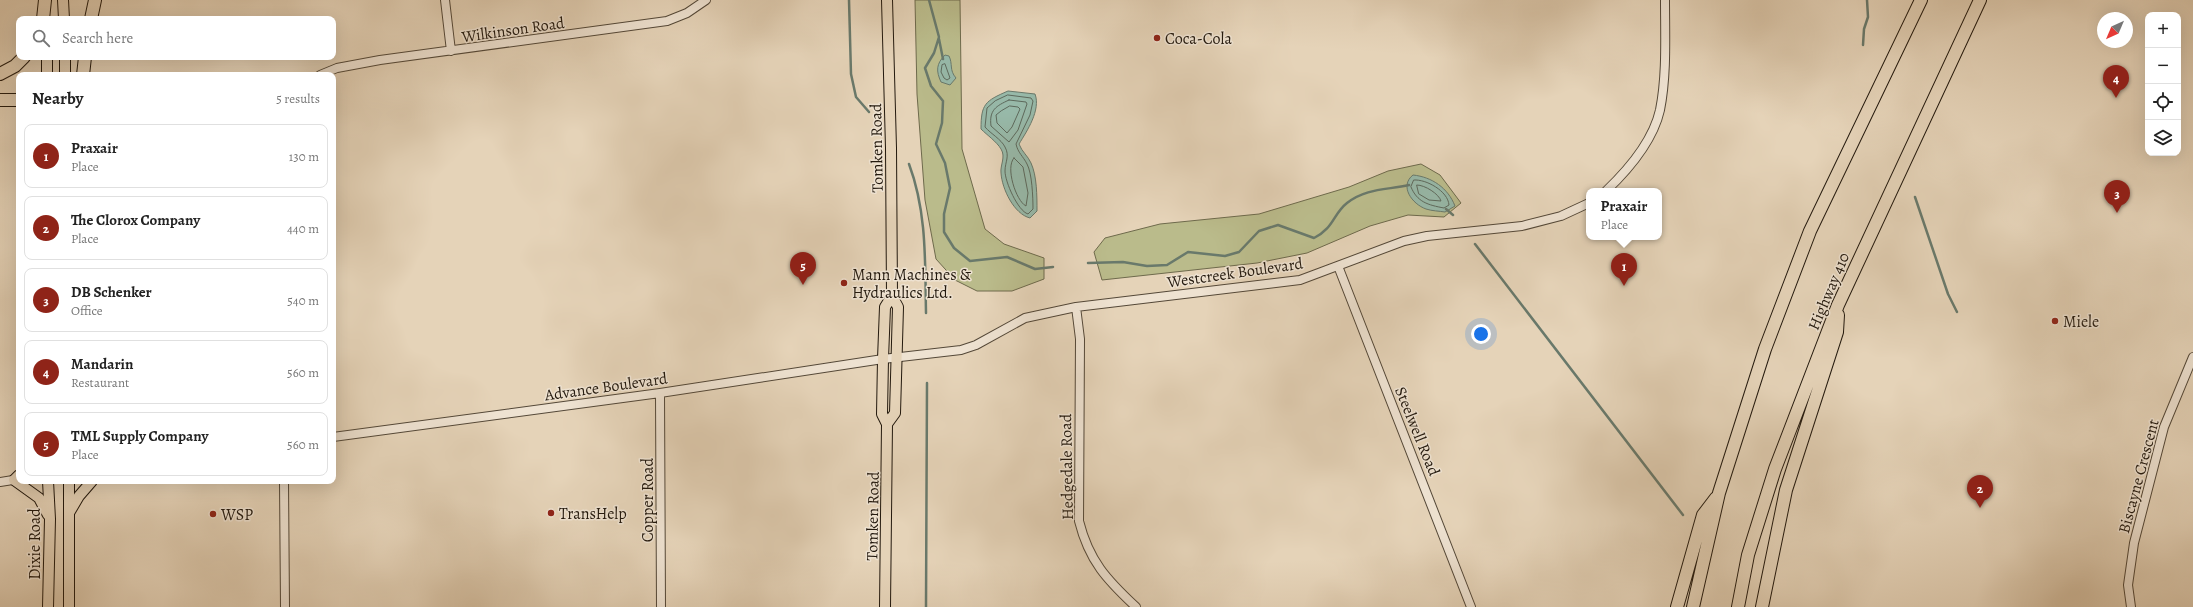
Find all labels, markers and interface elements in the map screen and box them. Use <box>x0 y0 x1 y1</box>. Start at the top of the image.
street label: Wilkinson Road <box>459 12 566 48</box>
north arrow <box>2097 12 2133 48</box>
map controls <box>2145 12 2181 156</box>
button: + <box>2145 12 2181 48</box>
search box <box>16 16 336 60</box>
icon: search <box>30 27 52 49</box>
text: Search here <box>62 28 133 48</box>
place label: Coca-Cola <box>1165 28 1232 50</box>
marker: Coca-Cola <box>1152 33 1162 43</box>
button: − <box>2145 48 2181 84</box>
pin: 4 <box>2103 65 2129 98</box>
button: locate <box>2145 84 2181 120</box>
text: Nearby <box>32 87 83 110</box>
text: 5 results <box>276 90 320 107</box>
street label: Tomken Road <box>865 103 889 193</box>
button: layers <box>2145 120 2181 156</box>
text: Praxair <box>71 138 118 158</box>
text: 1 <box>44 148 48 165</box>
text: 130 m <box>289 148 319 165</box>
text: Place <box>71 158 99 175</box>
pin: 3 <box>2104 180 2130 213</box>
popup <box>1586 188 1662 240</box>
text: Praxair <box>1601 196 1647 216</box>
text: The Clorox Company <box>71 210 200 230</box>
text: Place <box>1601 216 1628 233</box>
text: 2 <box>43 220 49 237</box>
text: 440 m <box>287 220 319 237</box>
text: Place <box>71 230 99 247</box>
street label: Highway 410 <box>1803 249 1855 334</box>
pin: 5 <box>790 252 816 285</box>
street label: Westcreek Boulevard <box>1165 253 1305 294</box>
pin: 1 <box>1611 253 1637 286</box>
place label: Mann Machines & Hydraulics Ltd. <box>852 264 972 304</box>
marker: Mann Machines & Hydraulics Ltd. <box>839 278 849 288</box>
text: DB Schenker <box>71 282 152 302</box>
text: 3 <box>43 292 49 309</box>
text: 540 m <box>287 292 319 309</box>
text: Office <box>71 302 103 319</box>
place label: Miele <box>2063 311 2099 333</box>
marker: Miele <box>2050 316 2060 326</box>
your location <box>1471 324 1491 344</box>
text: Mandarin <box>71 354 133 374</box>
text: 4 <box>43 364 49 381</box>
text: 560 m <box>287 364 319 381</box>
street label: Advance Boulevard <box>542 367 669 407</box>
text: Restaurant <box>71 374 129 391</box>
street label: Steelwell Road <box>1389 383 1445 480</box>
street label: Hedgedale Road <box>1055 413 1079 520</box>
street label: Biscayne Crescent <box>2113 417 2165 536</box>
text: TML Supply Company <box>71 426 208 446</box>
text: 5 <box>43 436 49 453</box>
text: 560 m <box>287 436 319 453</box>
text: Place <box>71 446 99 463</box>
street label: Copper Road <box>637 457 659 542</box>
street label: Tomken Road <box>861 471 885 561</box>
pin: 2 <box>1967 475 1993 508</box>
place label: TransHelp <box>559 503 627 525</box>
place label: WSP <box>220 504 253 526</box>
street label: Dixie Road <box>24 508 46 580</box>
marker: TransHelp <box>546 508 556 518</box>
marker: WSP <box>208 509 218 519</box>

